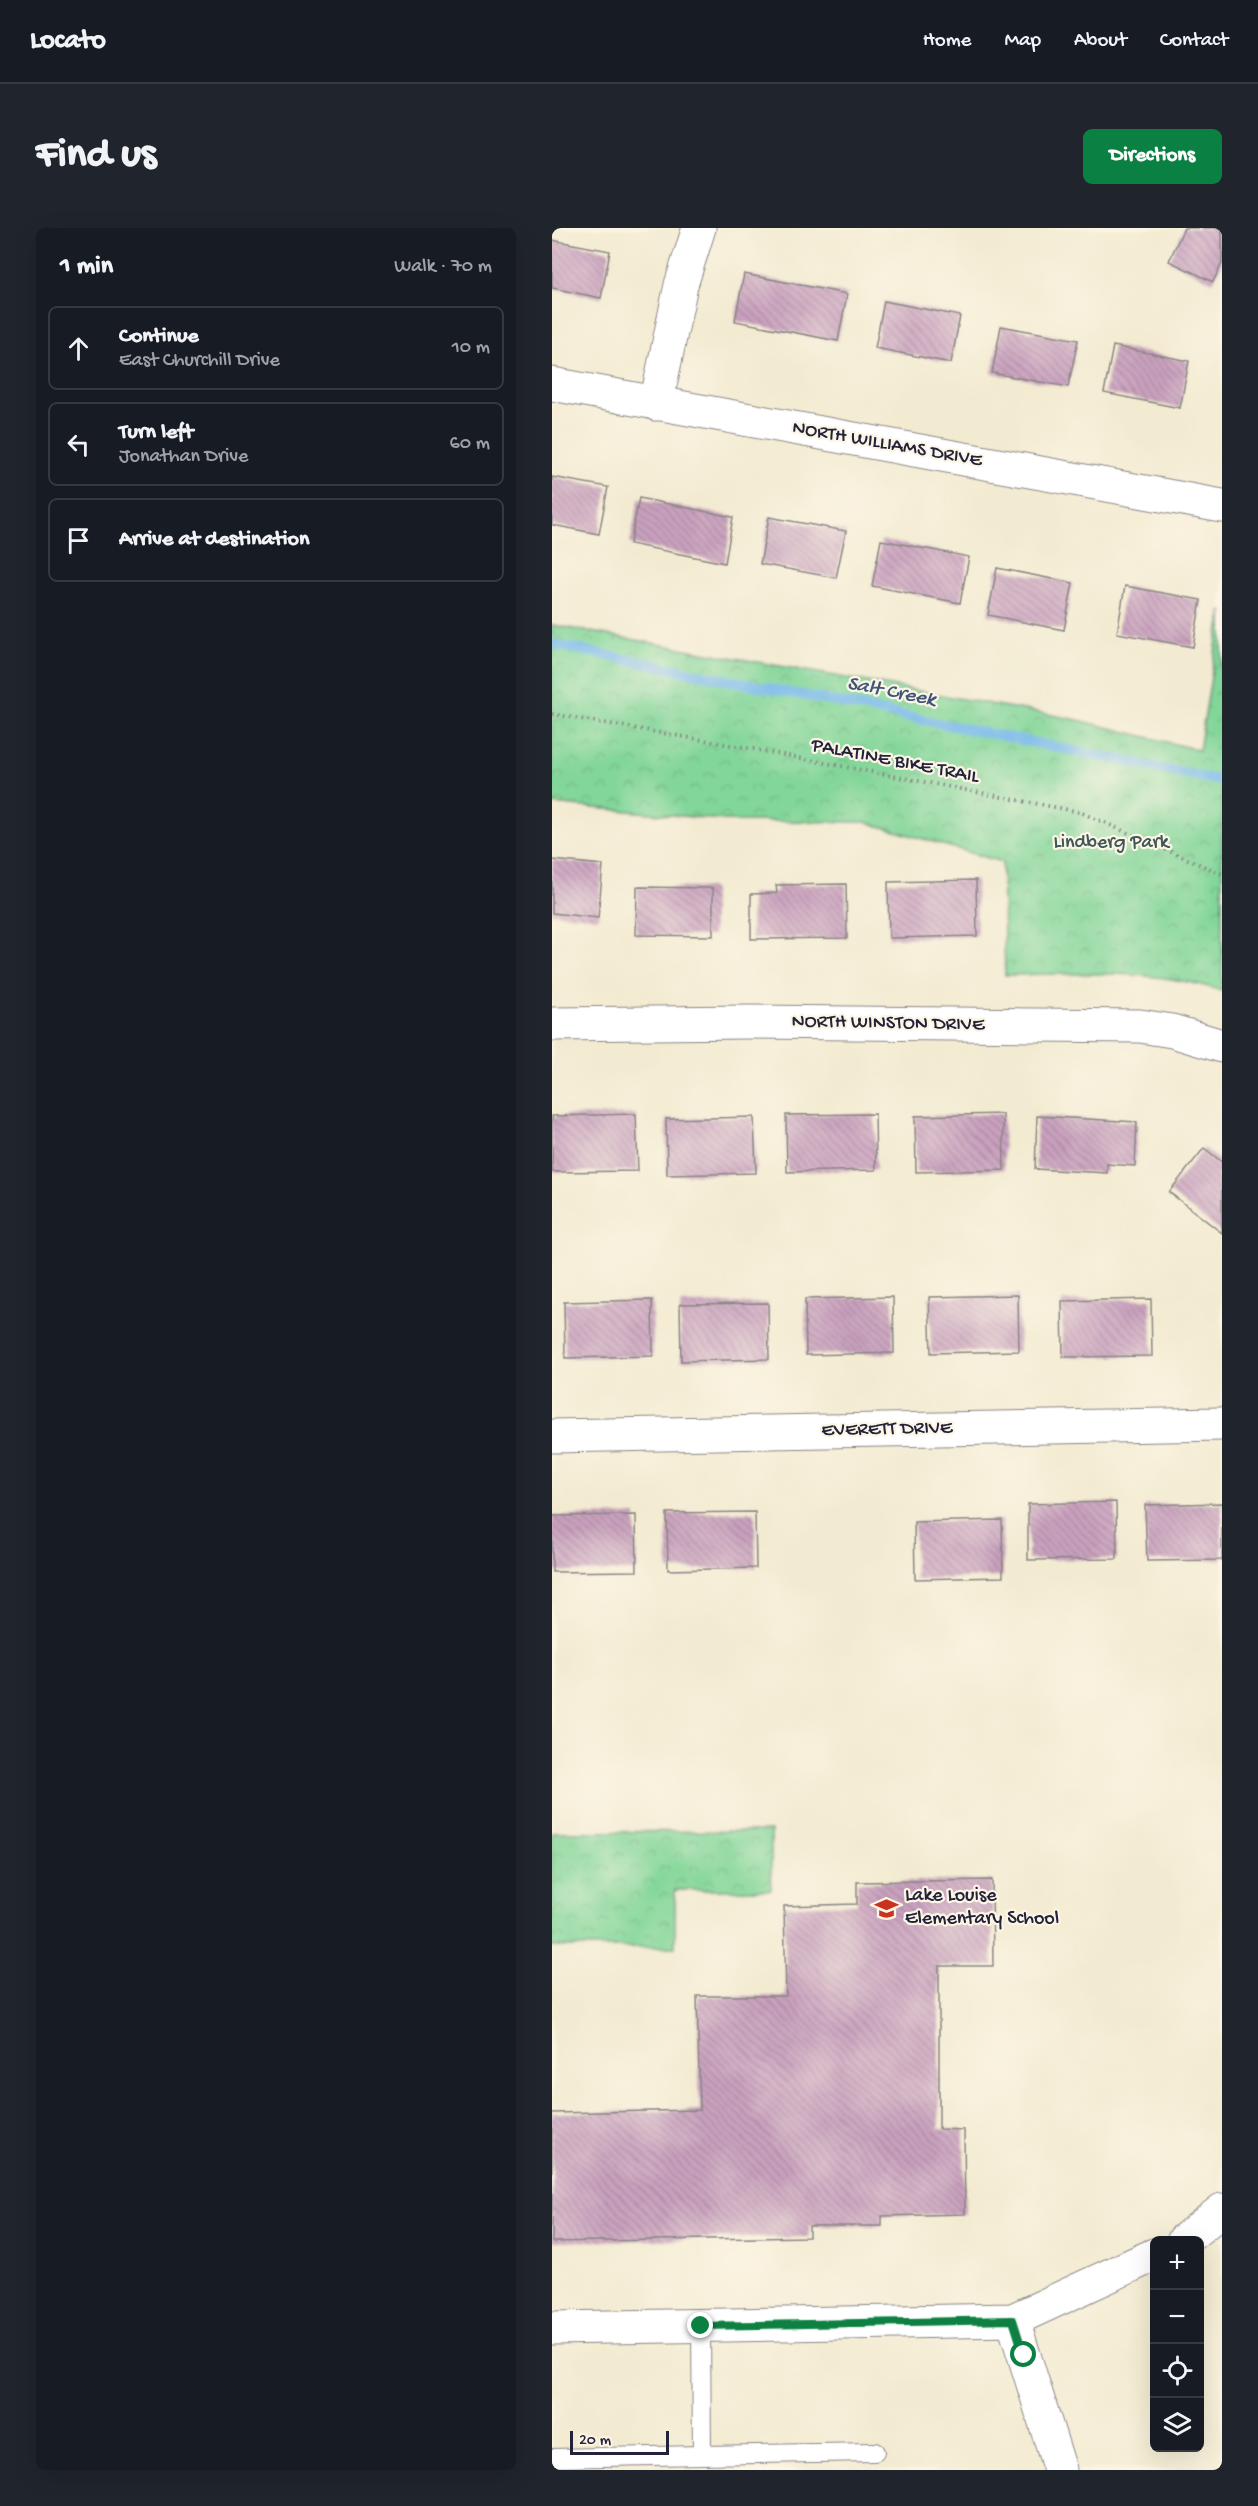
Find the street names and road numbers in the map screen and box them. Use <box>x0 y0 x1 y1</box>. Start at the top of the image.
street label: NORTH WILLIAMS DRIVE <box>790 417 985 473</box>
street label: PALATINE BIKE TRAIL <box>808 734 981 790</box>
street label: NORTH WINSTON DRIVE <box>791 1011 986 1037</box>
street label: EVERETT DRIVE <box>821 1417 954 1443</box>

